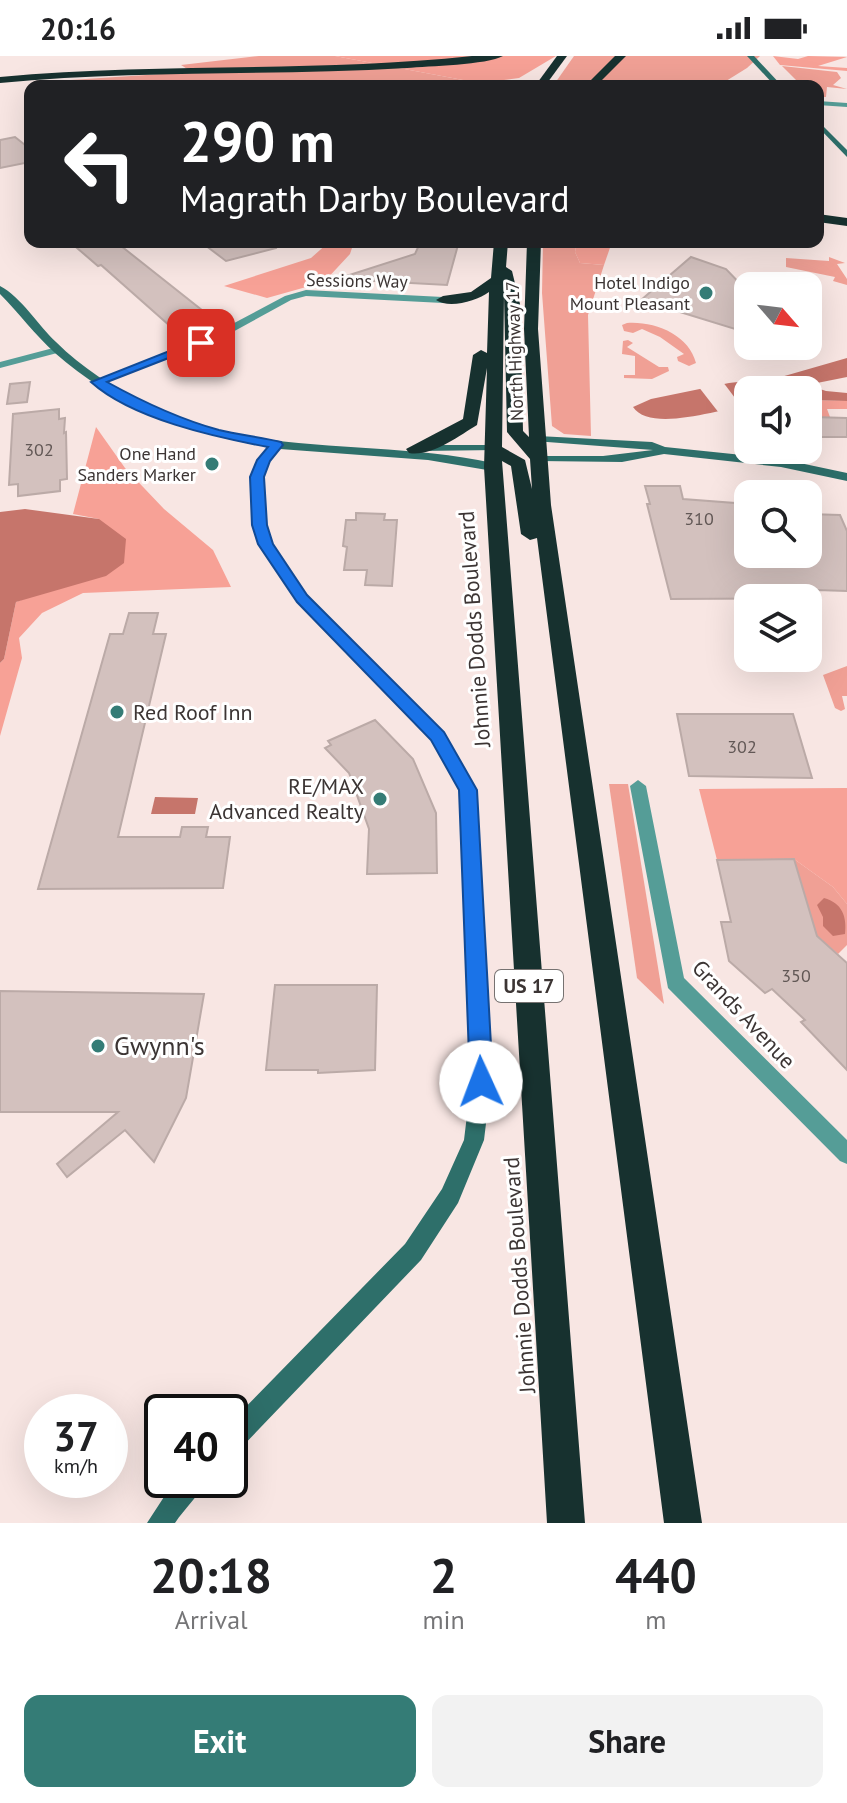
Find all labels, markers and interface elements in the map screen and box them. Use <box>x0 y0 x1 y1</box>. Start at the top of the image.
text: 20:16 <box>40 9 116 48</box>
text: 290 m <box>180 105 335 177</box>
icon: left <box>48 112 152 216</box>
text: Magrath Darby Boulevard <box>180 175 570 222</box>
street label: Sessions Way <box>306 268 409 293</box>
place label: Hotel Indigo Mount Pleasant <box>570 271 690 315</box>
north arrow <box>734 272 822 360</box>
map controls <box>734 272 822 672</box>
street label: North Highway 17 <box>501 281 528 421</box>
marker: Hotel Indigo Mount Pleasant <box>697 284 715 302</box>
pin <box>167 309 235 377</box>
icon: arrive <box>179 321 223 365</box>
button: sound <box>734 376 822 464</box>
house number: 302 <box>24 438 54 461</box>
place label: One Hand Sanders Marker <box>77 442 196 486</box>
marker: One Hand Sanders Marker <box>203 455 221 473</box>
button: search <box>734 480 822 568</box>
house number: 310 <box>684 507 714 530</box>
street label: Johnnie Dodds Boulevard <box>452 510 496 749</box>
button: layers <box>734 584 822 672</box>
place label: Red Roof Inn <box>133 698 253 726</box>
marker: Red Roof Inn <box>108 703 126 721</box>
house number: 302 <box>727 735 757 758</box>
place label: RE/MAX Advanced Realty <box>209 772 365 825</box>
marker: RE/MAX Advanced Realty <box>371 790 389 808</box>
street label: Grands Avenue <box>686 954 802 1074</box>
house number: 350 <box>781 964 811 987</box>
road number: US 17 <box>495 970 563 1002</box>
place label: Gwynn's <box>114 1029 205 1062</box>
marker: Gwynn's <box>89 1037 107 1055</box>
position arrow <box>439 1040 523 1124</box>
street label: Johnnie Dodds Boulevard <box>497 1156 541 1395</box>
speed limit sign: 40 <box>144 1394 248 1498</box>
text: 37 <box>53 1410 99 1462</box>
text: km/h <box>54 1453 98 1479</box>
text: 20:18 <box>150 1544 272 1606</box>
text: 2 <box>430 1544 457 1606</box>
text: 440 <box>615 1544 697 1606</box>
text: Arrival <box>175 1603 248 1636</box>
text: min <box>422 1603 465 1636</box>
text: m <box>645 1603 666 1636</box>
button: Exit <box>24 1695 416 1787</box>
button: Share <box>432 1695 823 1787</box>

